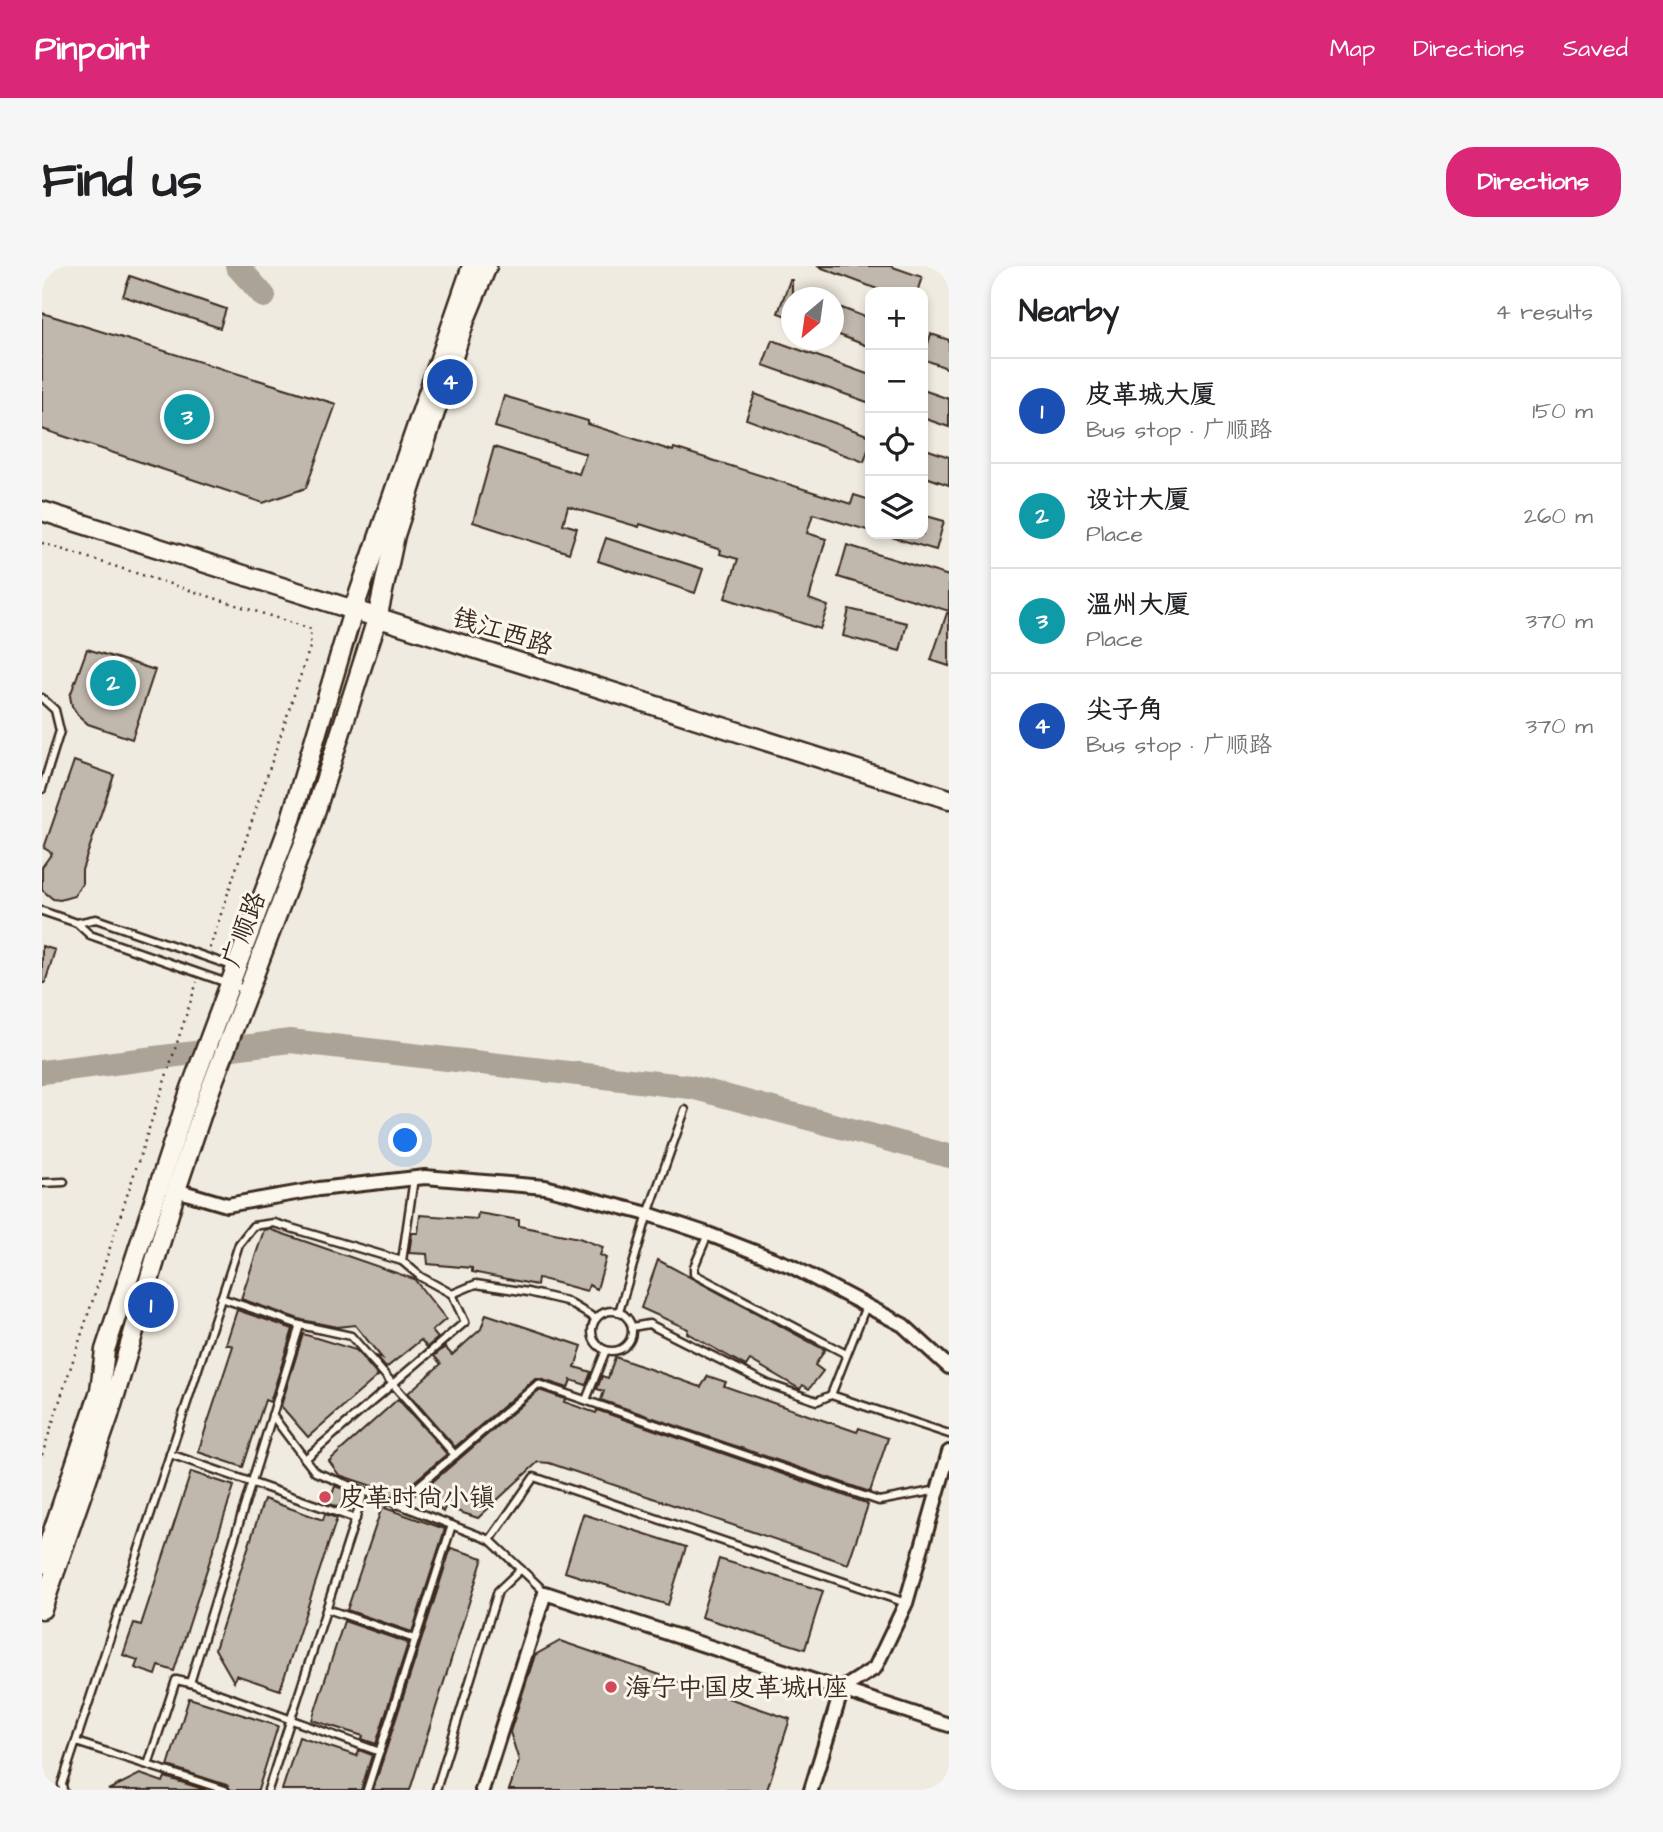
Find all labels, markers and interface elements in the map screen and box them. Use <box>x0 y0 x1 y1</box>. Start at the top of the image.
text: Pinpoint <box>35 26 149 72</box>
text: Map <box>1330 32 1375 66</box>
text: Directions <box>1413 32 1525 66</box>
text: Saved <box>1563 32 1628 66</box>
button: Directions <box>1446 147 1621 217</box>
text: Find us <box>42 148 202 216</box>
north arrow <box>781 287 844 350</box>
map controls <box>865 287 928 539</box>
button: + <box>865 287 928 350</box>
text: Nearby <box>1019 291 1119 333</box>
text: 4 results <box>1495 296 1593 328</box>
button: − <box>865 350 928 413</box>
pin: 4 <box>427 356 473 408</box>
text: 皮革城大厦 <box>1086 377 1216 413</box>
pin: 3 <box>164 391 210 443</box>
text: 1 <box>1041 395 1043 427</box>
text: 150 m <box>1532 395 1593 427</box>
button: locate <box>865 413 928 476</box>
text: Bus stop · 广顺路 <box>1086 414 1272 446</box>
button: layers <box>865 476 928 539</box>
text: 设计大厦 <box>1086 482 1190 518</box>
text: 2 <box>1035 500 1049 532</box>
text: 260 m <box>1524 500 1593 532</box>
text: Place <box>1086 518 1143 550</box>
text: 温州大厦 <box>1086 587 1190 623</box>
street label: 钱江西路 <box>448 600 558 664</box>
text: 3 <box>1036 605 1048 637</box>
text: 370 m <box>1526 605 1593 637</box>
text: Place <box>1086 623 1143 655</box>
pin: 2 <box>90 657 136 709</box>
text: 尖子角 <box>1086 692 1164 728</box>
text: 4 <box>1034 710 1050 742</box>
text: 370 m <box>1526 710 1593 742</box>
text: Bus stop · 广顺路 <box>1086 729 1272 761</box>
street label: 广顺路 <box>213 886 275 972</box>
your location <box>388 1123 422 1157</box>
pin: 1 <box>128 1279 174 1331</box>
place label: 皮革时尚小镇 <box>339 1480 495 1516</box>
marker: 皮革时尚小镇 <box>317 1489 333 1505</box>
place label: 海宁中国皮革城H座 <box>625 1670 849 1706</box>
marker: 海宁中国皮革城H座 <box>603 1679 619 1695</box>

